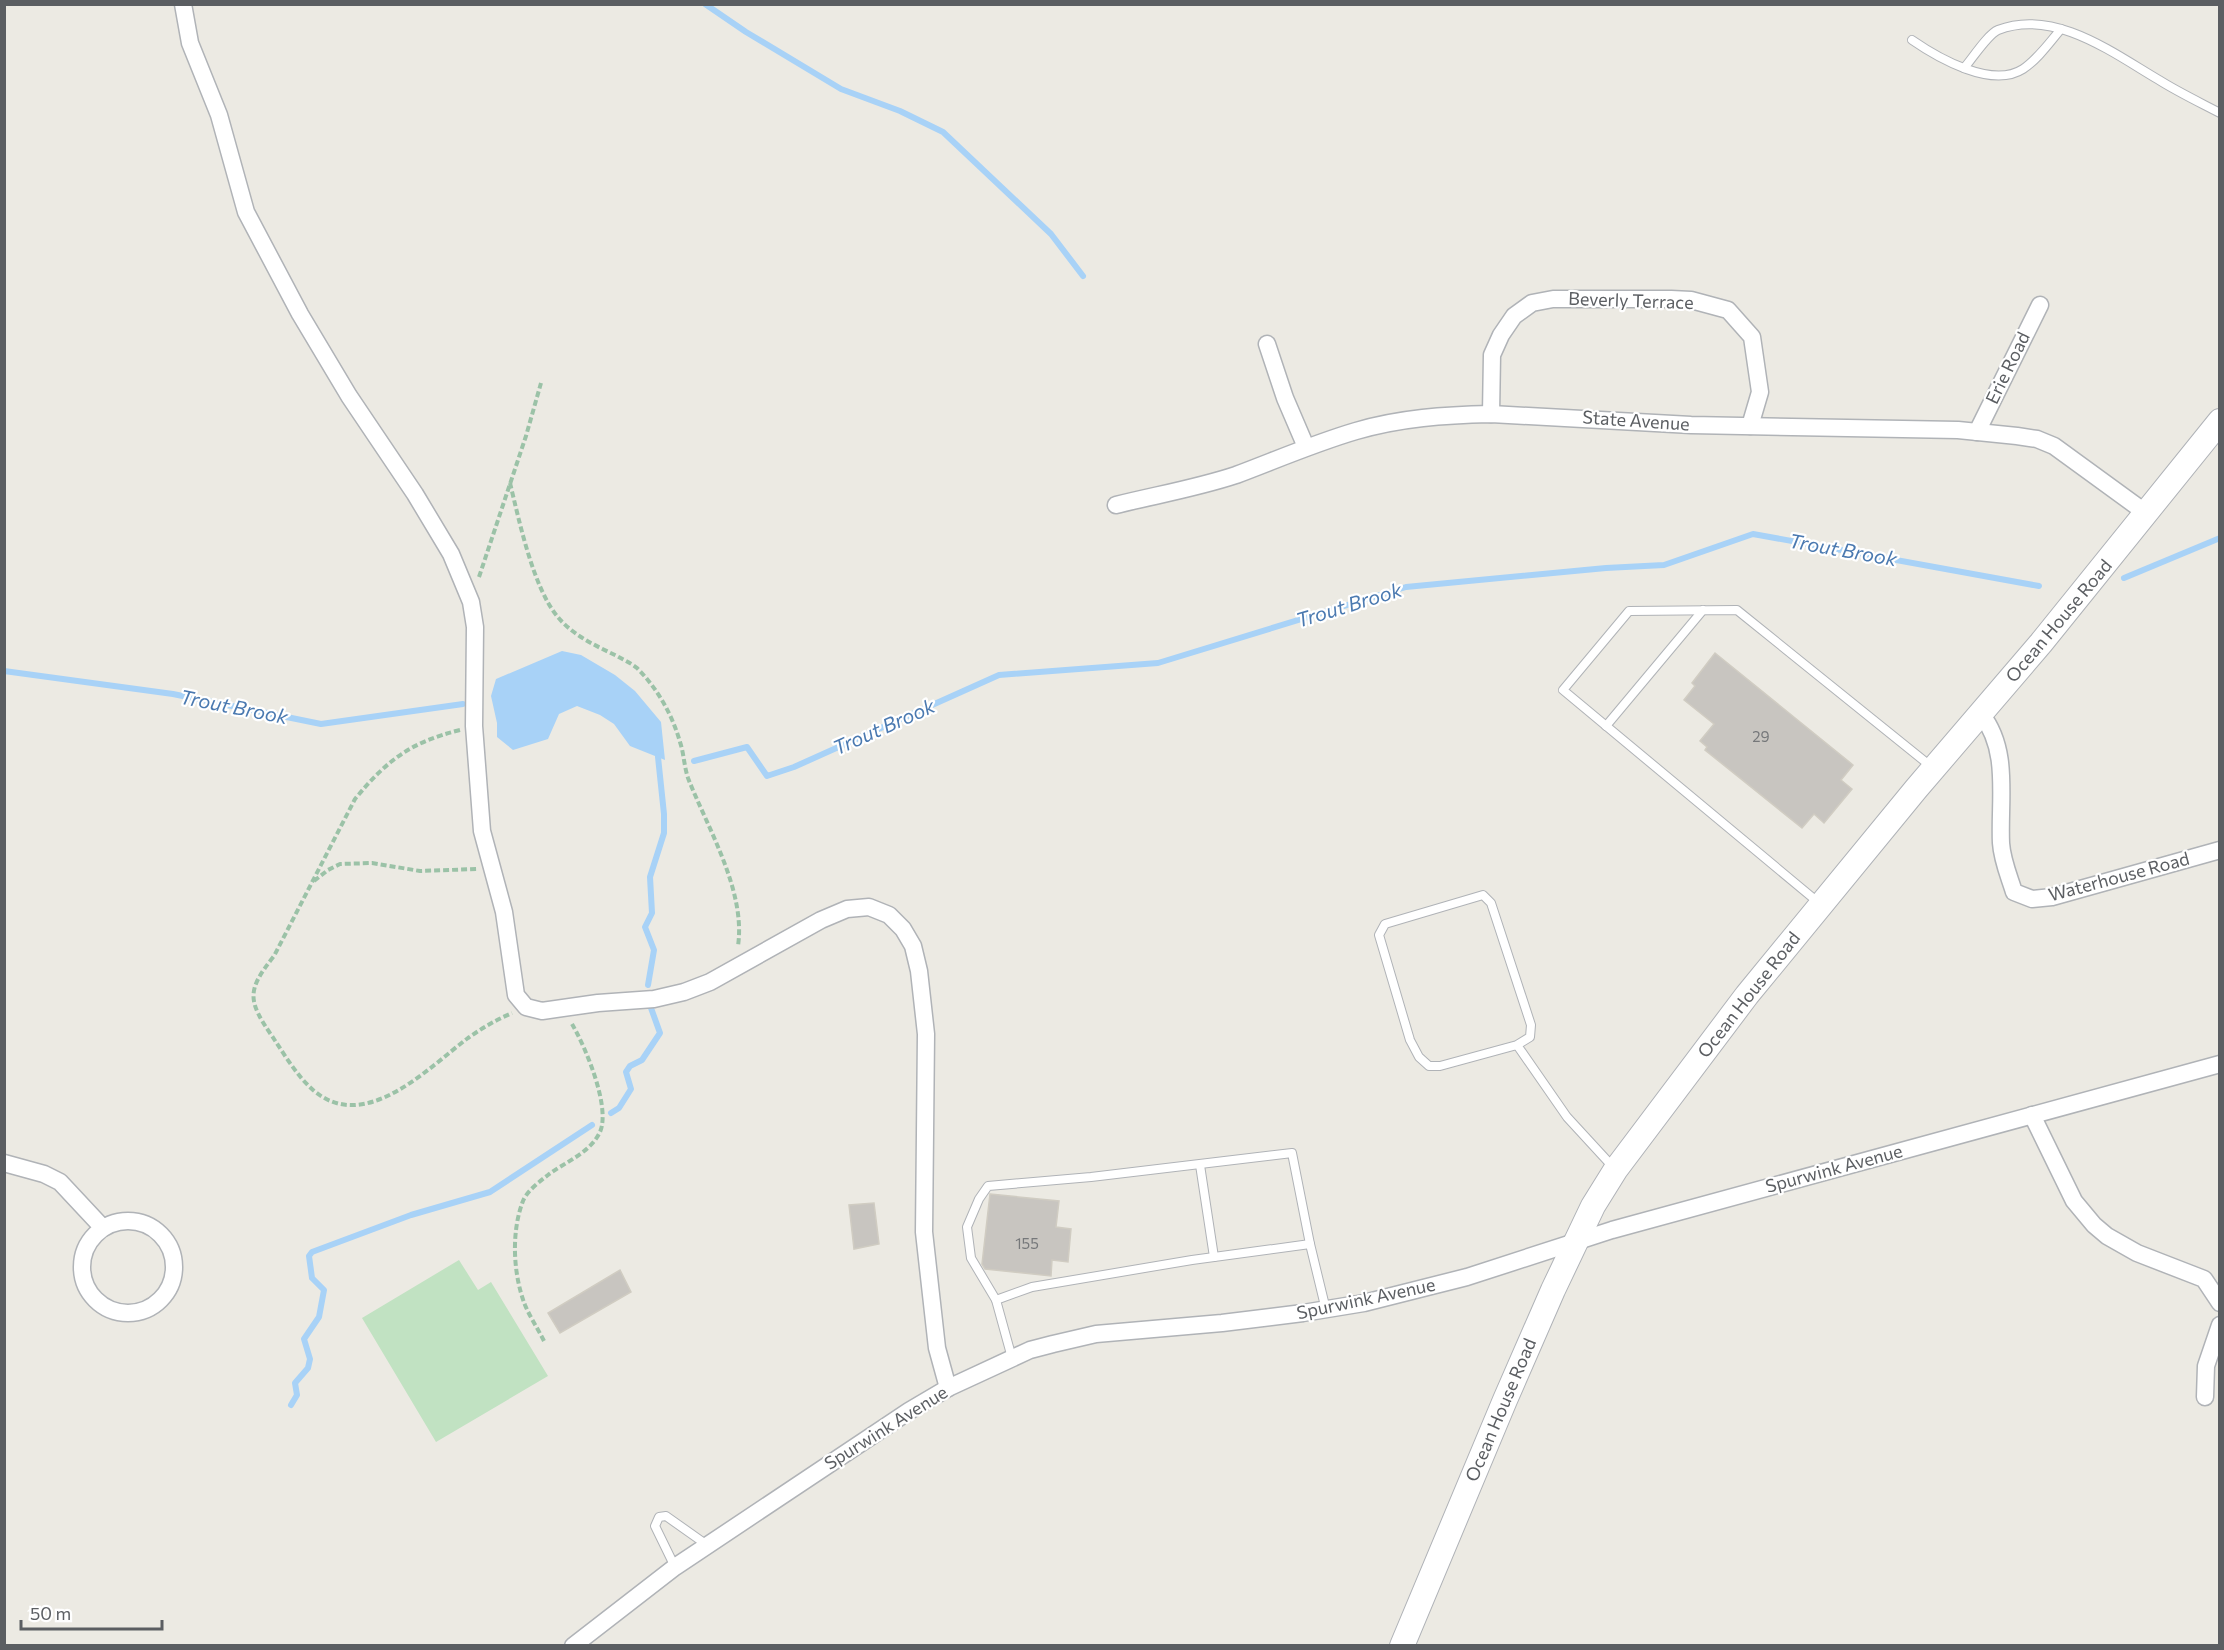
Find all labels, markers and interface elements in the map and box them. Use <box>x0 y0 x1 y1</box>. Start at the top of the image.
street label: Beverly Terrace <box>1568 287 1694 313</box>
street label: Erie Road <box>1980 328 2034 407</box>
street label: State Avenue <box>1582 405 1690 435</box>
water label: Trout Brook <box>1787 528 1900 571</box>
street label: Ocean House Road <box>2000 554 2116 686</box>
water label: Trout Brook <box>1293 576 1406 631</box>
water label: Trout Brook <box>178 684 291 728</box>
water label: Trout Brook <box>829 692 939 759</box>
house number: 29 <box>1752 727 1770 745</box>
street label: Waterhouse Road <box>2046 847 2192 905</box>
street label: Ocean House Road <box>1692 927 1804 1062</box>
street label: Spurwink Avenue <box>1763 1139 1905 1197</box>
house number: 155 <box>1015 1234 1039 1252</box>
street label: Spurwink Avenue <box>1295 1273 1437 1323</box>
street label: Ocean House Road <box>1460 1335 1540 1485</box>
street label: Spurwink Avenue <box>820 1380 951 1474</box>
scale bar <box>21 1593 162 1631</box>
text: 50 m <box>30 1602 71 1624</box>

